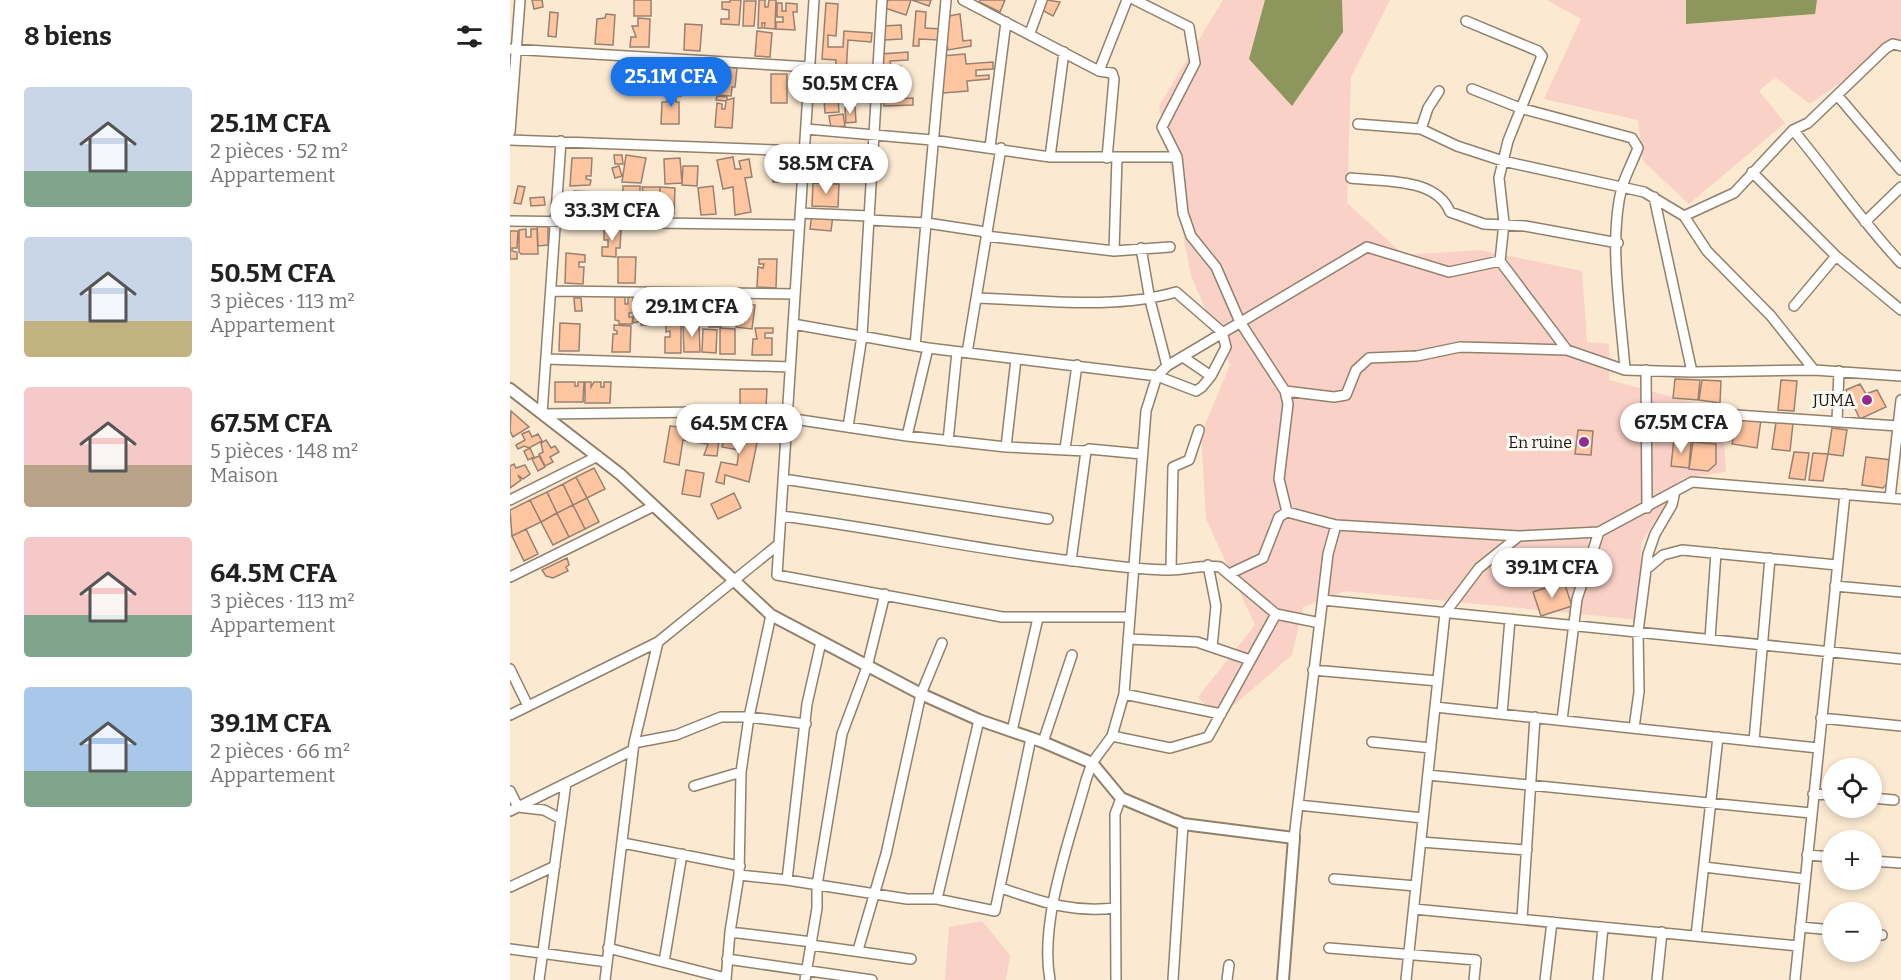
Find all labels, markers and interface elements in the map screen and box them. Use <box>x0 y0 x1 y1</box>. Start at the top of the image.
icon: filters <box>453 20 486 53</box>
text: 8 biens <box>24 21 112 52</box>
pin: 25.1M CFA <box>602 57 740 108</box>
text: 25.1M CFA <box>625 64 717 88</box>
pin: 50.5M CFA <box>781 64 919 115</box>
text: 50.5M CFA <box>802 71 898 95</box>
text: 25.1M CFA <box>210 108 330 139</box>
icon: home <box>72 111 144 183</box>
text: 2 pièces · 52 m² <box>210 139 348 163</box>
pin: 58.5M CFA <box>757 144 895 195</box>
text: 58.5M CFA <box>778 151 874 175</box>
text: Appartement <box>210 163 335 187</box>
pin: 33.3M CFA <box>543 191 681 242</box>
text: 33.3M CFA <box>564 198 660 222</box>
text: 50.5M CFA <box>210 258 335 289</box>
icon: home <box>72 261 144 333</box>
pin: 29.1M CFA <box>623 287 761 338</box>
text: 3 pièces · 113 m² <box>210 289 355 313</box>
text: 29.1M CFA <box>646 294 738 318</box>
text: Appartement <box>210 313 335 337</box>
place label: JUMA <box>1812 391 1856 410</box>
marker: JUMA <box>1860 393 1874 407</box>
pin: 67.5M CFA <box>1612 403 1750 454</box>
pin: 64.5M CFA <box>670 404 808 455</box>
text: 67.5M CFA <box>210 408 332 439</box>
text: 67.5M CFA <box>1634 410 1728 434</box>
icon: home <box>72 411 144 483</box>
text: 64.5M CFA <box>690 411 788 435</box>
place label: En ruine <box>1508 433 1572 452</box>
marker: En ruine <box>1577 435 1591 449</box>
text: 5 pièces · 148 m² <box>210 439 358 463</box>
text: Maison <box>210 463 278 487</box>
pin: 39.1M CFA <box>1483 548 1621 599</box>
text: 39.1M CFA <box>1505 555 1599 579</box>
text: 64.5M CFA <box>210 558 337 589</box>
icon: home <box>72 561 144 633</box>
text: 3 pièces · 113 m² <box>210 589 355 613</box>
text: Appartement <box>210 613 335 637</box>
text: 39.1M CFA <box>210 708 331 739</box>
icon: home <box>72 711 144 783</box>
text: 2 pièces · 66 m² <box>210 739 350 763</box>
map controls <box>1822 758 1882 962</box>
button: locate <box>1822 758 1882 818</box>
text: Appartement <box>210 763 335 787</box>
button: + <box>1822 830 1882 890</box>
button: − <box>1822 902 1882 962</box>

